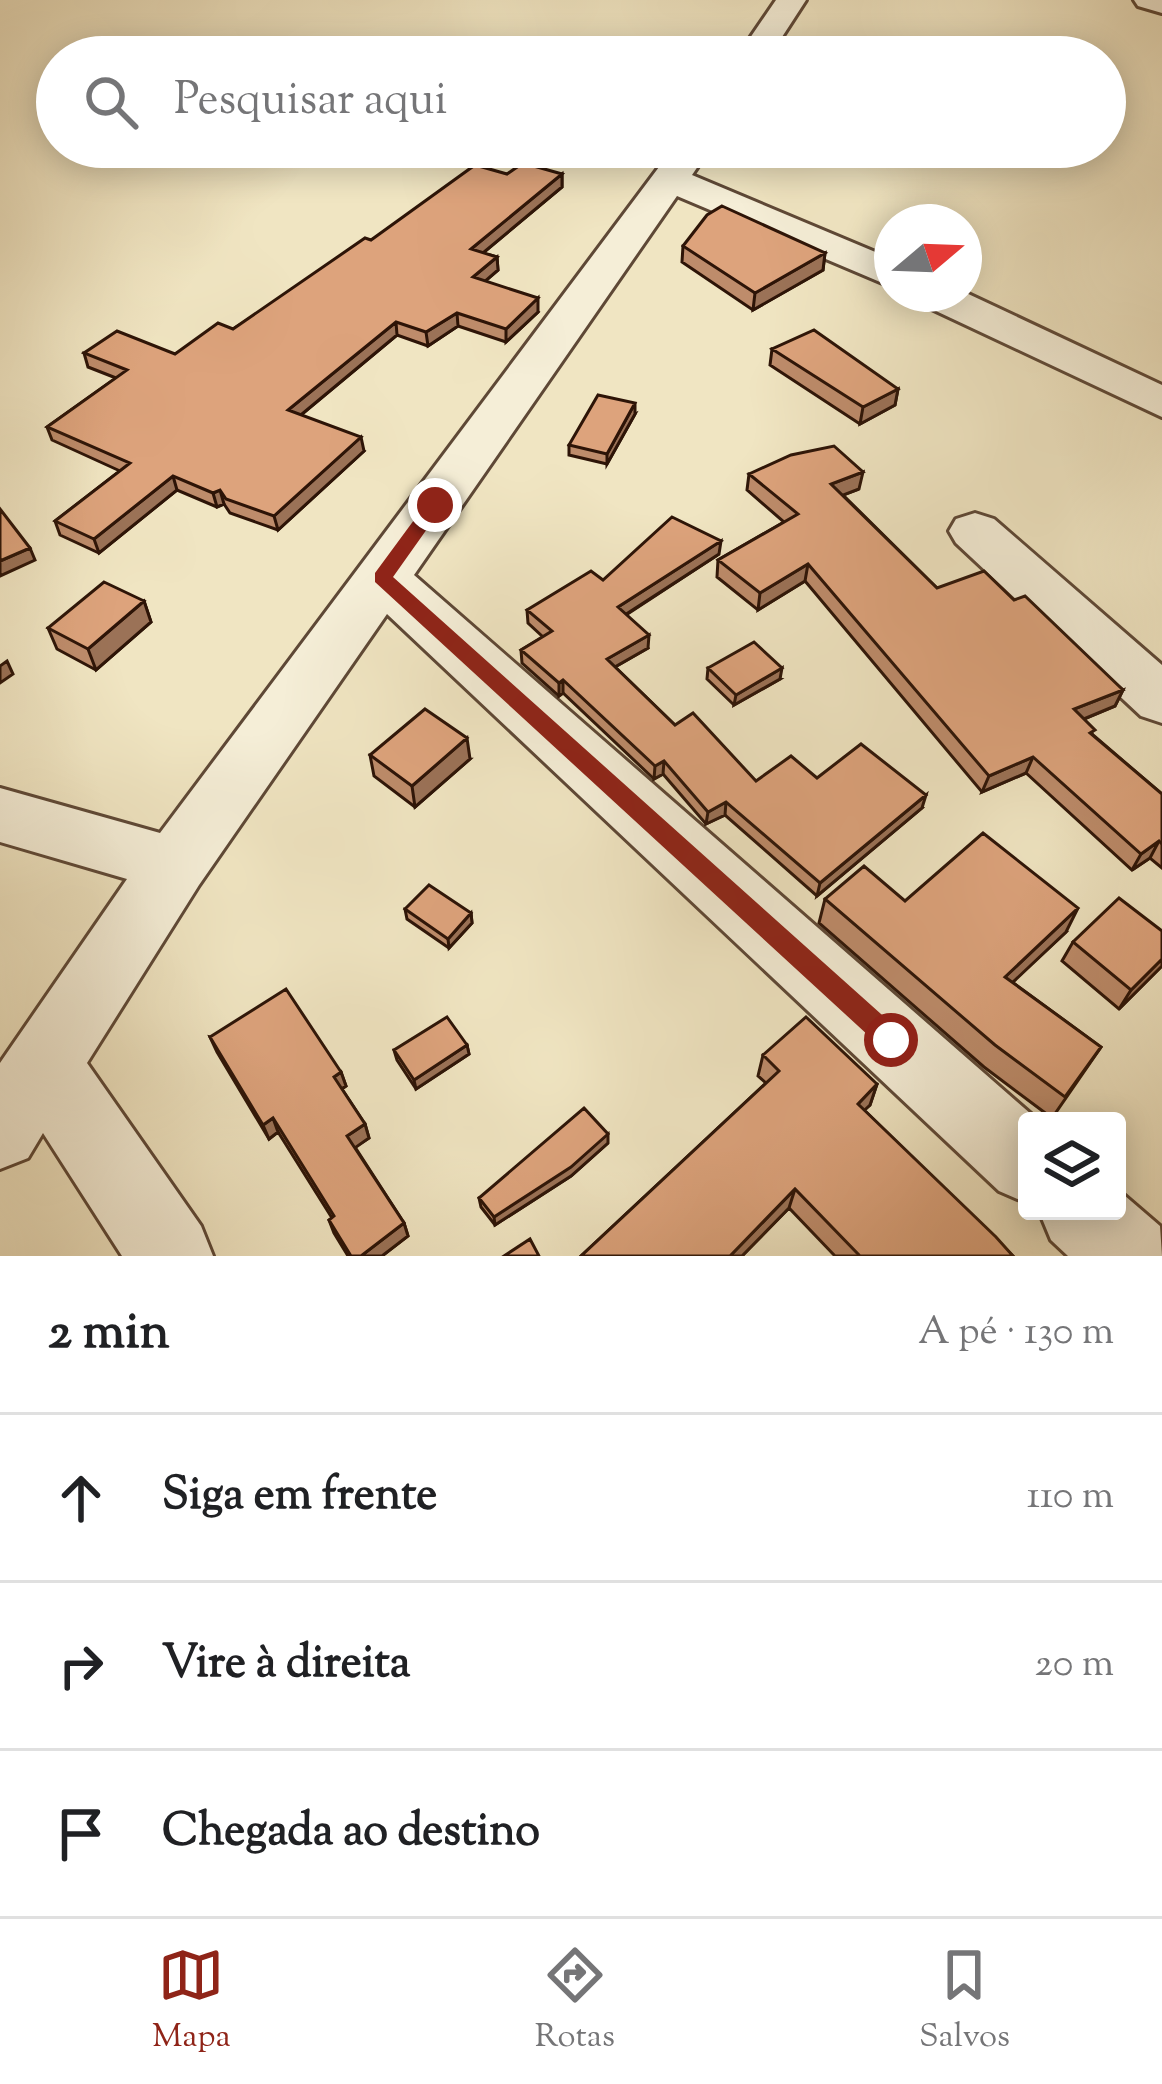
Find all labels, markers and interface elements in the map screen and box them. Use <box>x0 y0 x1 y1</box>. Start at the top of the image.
search box <box>36 36 1126 168</box>
icon: search <box>78 69 144 135</box>
text: Pesquisar aqui <box>174 70 447 135</box>
north arrow <box>874 204 982 312</box>
route end <box>408 478 462 532</box>
route start <box>864 1013 918 1067</box>
map controls <box>1018 1112 1126 1220</box>
button: layers <box>1018 1112 1126 1220</box>
text: 2 min <box>48 1298 170 1371</box>
text: A pé · 130 m <box>918 1306 1114 1362</box>
icon: ahead <box>48 1465 114 1531</box>
text: Siga em frente <box>162 1465 437 1530</box>
text: 110 m <box>1027 1470 1114 1526</box>
icon: right <box>48 1633 114 1699</box>
text: Vire à direita <box>162 1633 411 1698</box>
text: 20 m <box>1035 1638 1114 1694</box>
icon: arrive <box>48 1801 114 1867</box>
text: Chegada ao destino <box>162 1801 540 1866</box>
tab: Mapa <box>152 1942 231 2062</box>
tab: Rotas <box>535 1942 615 2062</box>
tab: Salvos <box>919 1942 1010 2062</box>

